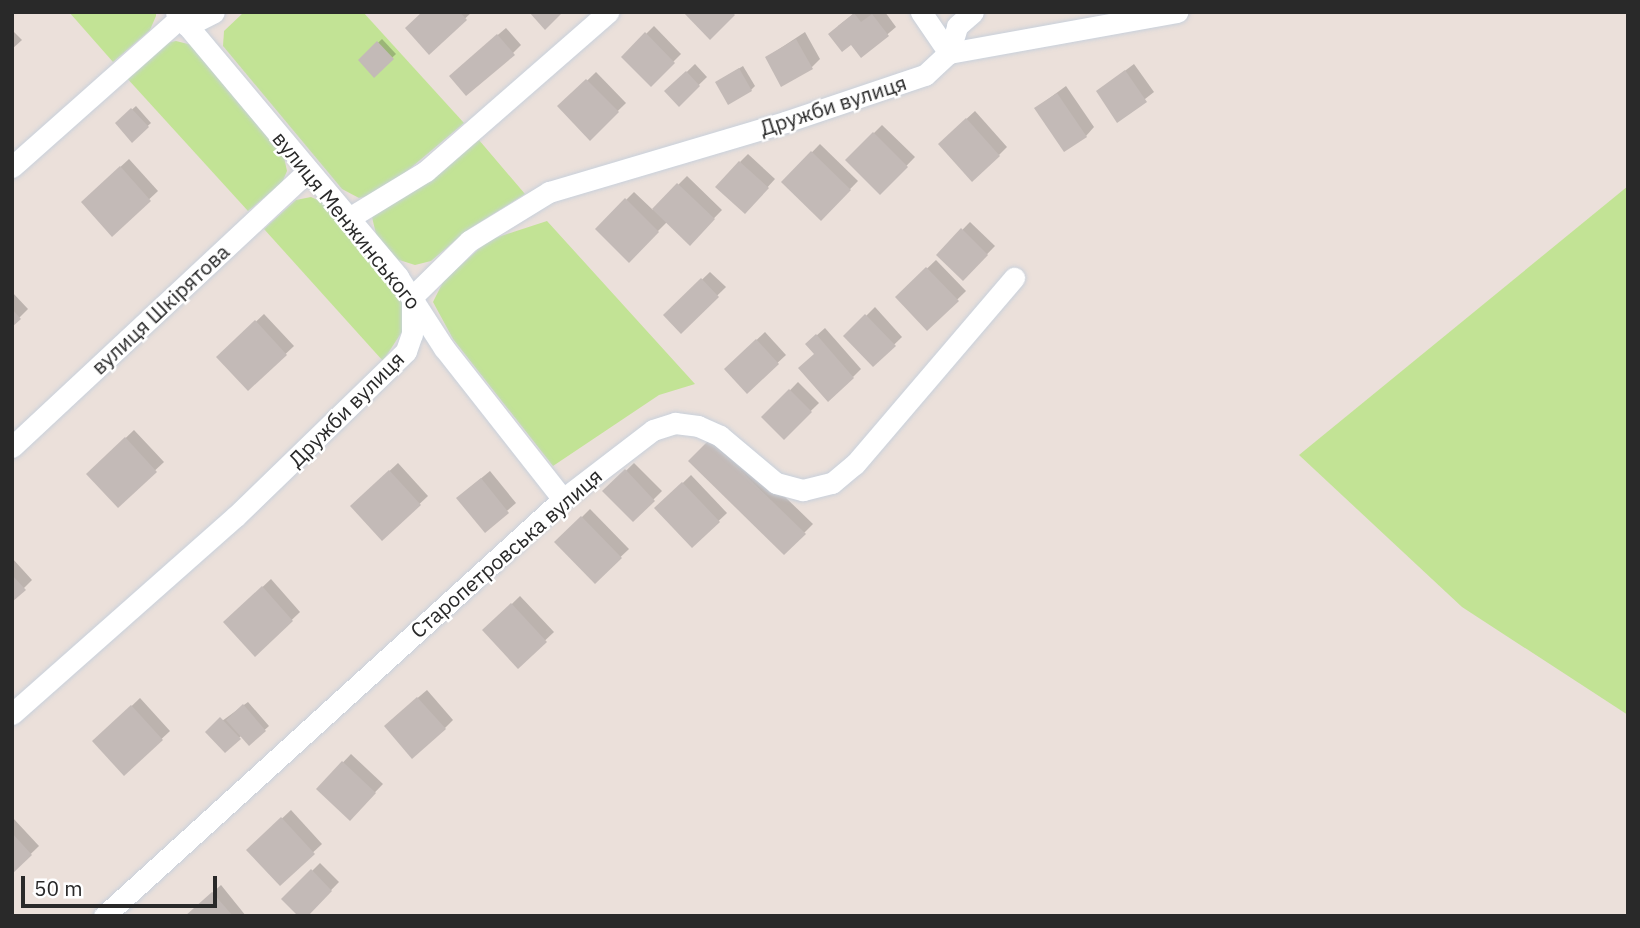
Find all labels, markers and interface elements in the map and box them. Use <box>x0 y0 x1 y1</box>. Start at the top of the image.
street label: Дружби вулиця <box>756 69 910 141</box>
street label: вулиця Менжинського <box>268 126 426 314</box>
street label: вулиця Шкірятова <box>86 239 234 379</box>
street label: Дружби вулиця <box>283 346 409 472</box>
street label: Старопетровська вулиця <box>405 463 607 643</box>
scale bar <box>24 862 220 906</box>
text: 50 m <box>34 874 83 902</box>

